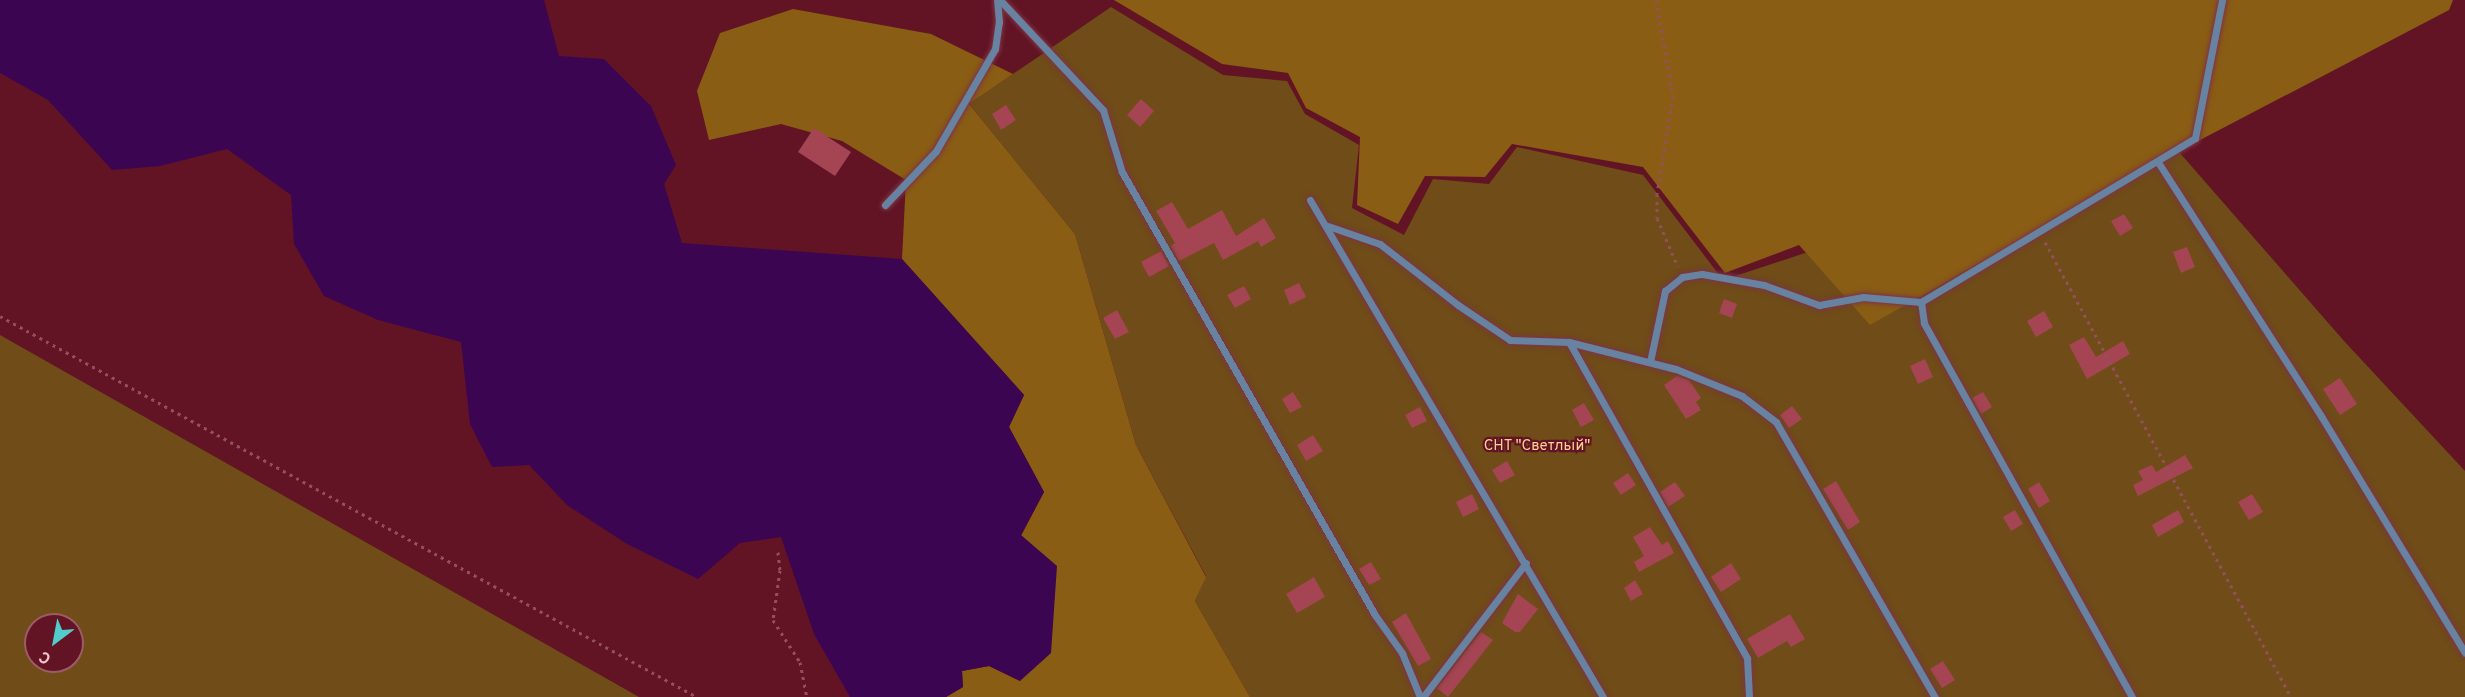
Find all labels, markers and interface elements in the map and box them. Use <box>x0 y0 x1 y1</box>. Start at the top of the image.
park label: СНТ "Светлый" <box>1483 438 1591 456</box>
north arrow <box>24 613 84 673</box>
text: С <box>36 645 55 668</box>

